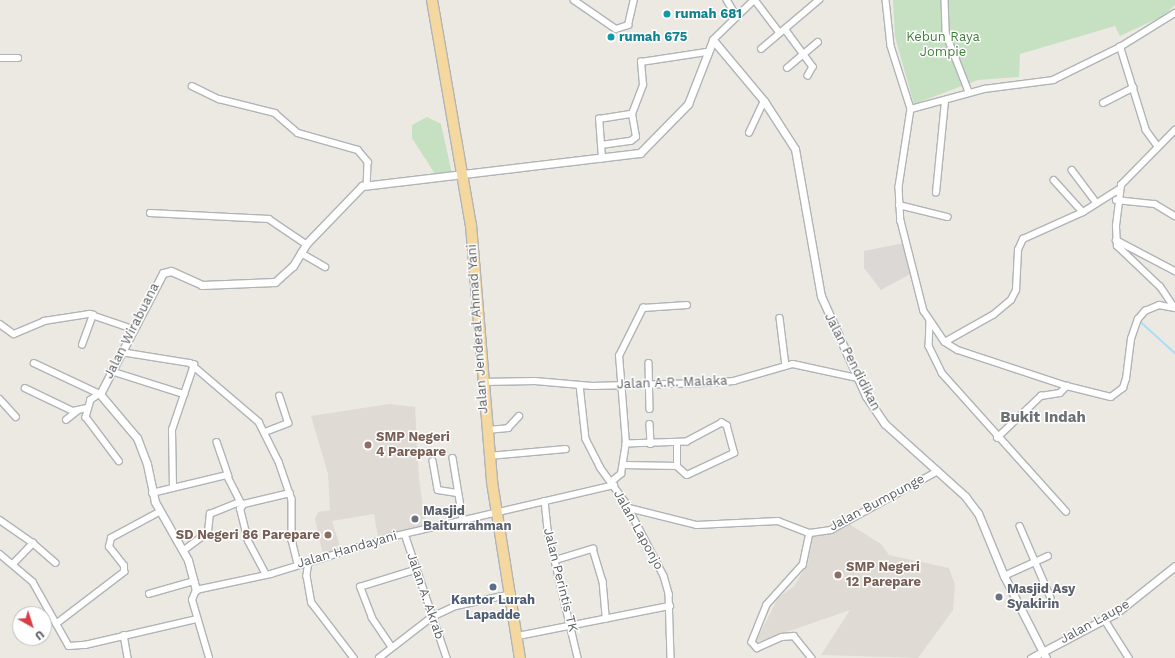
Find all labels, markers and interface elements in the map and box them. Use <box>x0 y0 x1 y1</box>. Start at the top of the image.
place label: rumah 681 <box>675 6 742 22</box>
marker: rumah 681 <box>662 9 672 19</box>
place label: rumah 675 <box>619 29 687 45</box>
park label: Kebun Raya Jompie <box>906 30 980 61</box>
marker: rumah 675 <box>606 32 616 42</box>
street label: Jalan Jenderal Ahmad Yani <box>464 243 492 415</box>
street label: Jalan Wirabuana <box>101 280 163 382</box>
street label: Jalan Pendidikan <box>821 311 883 413</box>
street label: Jalan A.R. Malaka <box>616 373 728 393</box>
district label: Bukit Indah <box>1000 409 1086 427</box>
place label: SMP Negeri 4 Parepare <box>376 430 450 461</box>
marker: SMP Negeri 4 Parepare <box>363 440 373 450</box>
street label: Jalan Bumpunge <box>827 471 927 535</box>
street label: Jalan Laponjo <box>610 487 666 573</box>
place label: Masjid Baiturrahman <box>423 504 511 535</box>
marker: Masjid Baiturrahman <box>410 514 420 524</box>
street label: Jalan Perintis TK <box>540 526 580 634</box>
place label: SD Negeri 86 Parepare <box>176 527 320 543</box>
street label: Jalan Handayani <box>295 528 399 572</box>
marker: SD Negeri 86 Parepare <box>323 530 333 540</box>
street label: Jalan A. Akrab <box>403 550 447 642</box>
place label: SMP Negeri 12 Parepare <box>846 560 921 591</box>
marker: SMP Negeri 12 Parepare <box>833 570 843 580</box>
marker: Kantor Lurah Lapadde <box>488 582 498 592</box>
place label: Masjid Asy Syakirin <box>1007 582 1076 613</box>
marker: Masjid Asy Syakirin <box>994 592 1004 602</box>
place label: Kantor Lurah Lapadde <box>451 593 535 624</box>
street label: Jalan Laupe <box>1058 596 1132 648</box>
north arrow <box>12 606 52 646</box>
text: U <box>32 627 46 642</box>

